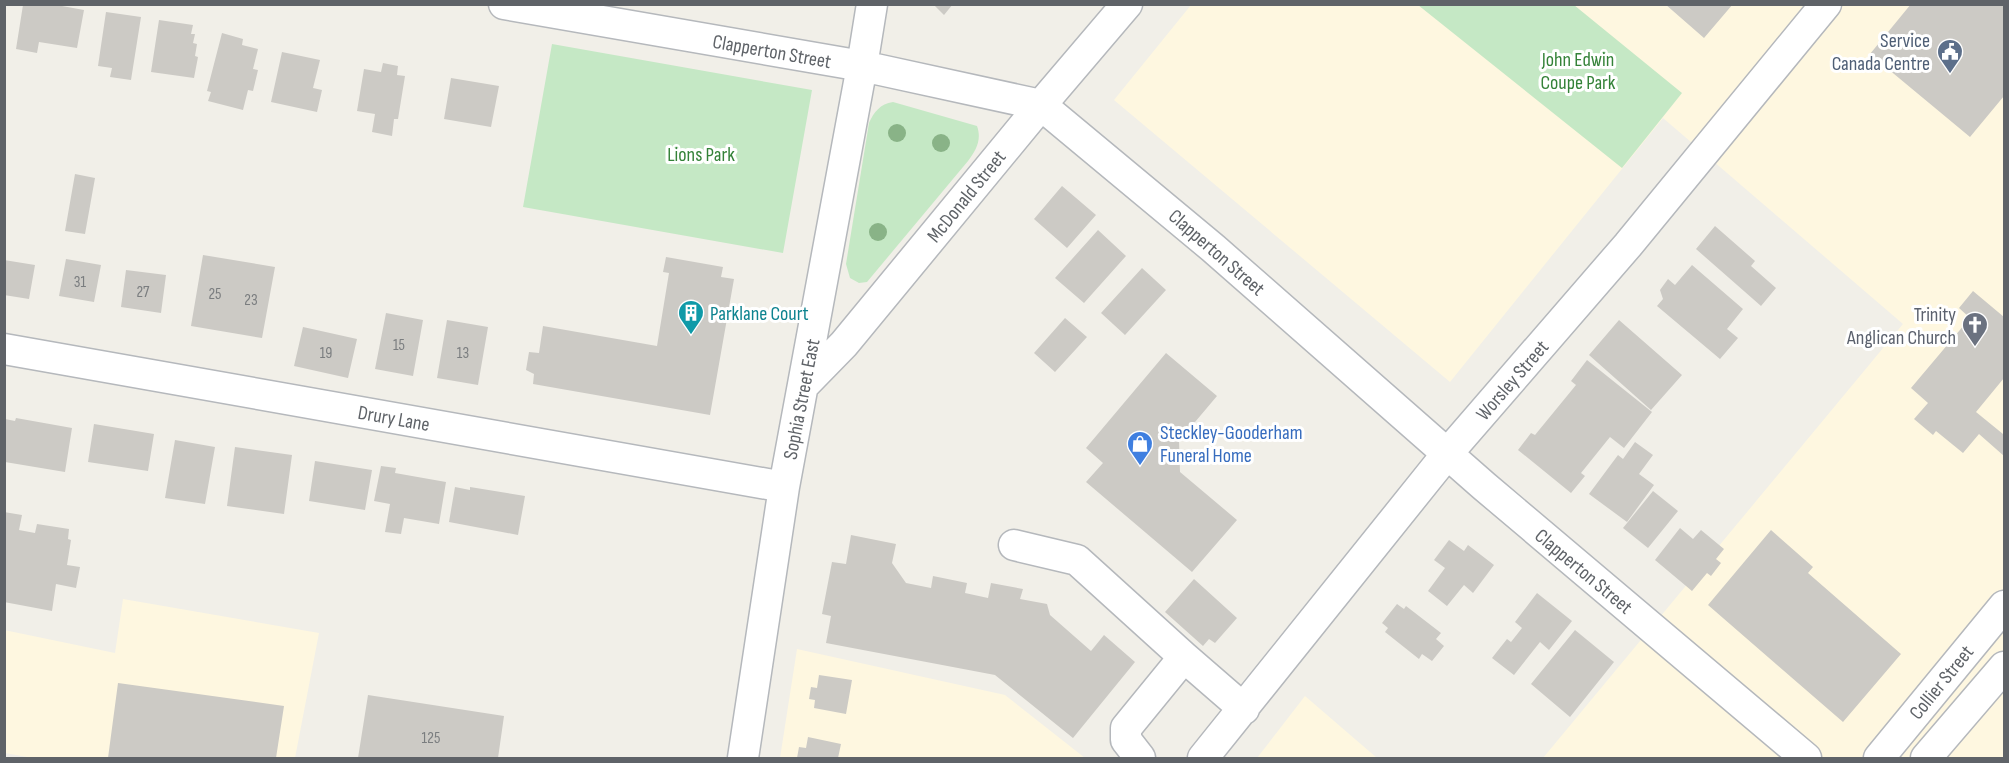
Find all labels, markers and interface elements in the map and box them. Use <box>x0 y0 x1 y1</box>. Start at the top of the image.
place label: Service Canada Centre <box>1832 29 1930 76</box>
street label: Clapperton Street <box>711 30 833 74</box>
public building icon: Service Canada Centre <box>1935 37 1965 75</box>
park label: John Edwin Coupe Park <box>1541 48 1616 95</box>
park label: Lions Park <box>667 143 735 167</box>
street label: McDonald Street <box>922 146 1011 248</box>
street label: Clapperton Street <box>1163 204 1269 301</box>
house number: 31 <box>74 273 87 292</box>
house number: 27 <box>136 283 150 302</box>
house number: 25 <box>208 285 222 304</box>
house number: 23 <box>244 291 258 310</box>
building icon: Parklane Court <box>676 298 706 336</box>
place label: Parklane Court <box>710 302 809 326</box>
place label: Trinity Anglican Church <box>1846 303 1956 350</box>
church icon: Trinity Anglican Church <box>1960 310 1990 348</box>
house number: 15 <box>393 336 405 355</box>
street label: Worsley Street <box>1471 336 1554 426</box>
street label: Sophia Street East <box>779 337 825 462</box>
house number: 19 <box>320 344 332 363</box>
house number: 13 <box>457 344 469 363</box>
street label: Drury Lane <box>356 401 432 437</box>
place label: Steckley-Gooderham Funeral Home <box>1160 421 1302 468</box>
shop icon: Steckley-Gooderham Funeral Home <box>1125 429 1155 467</box>
street label: Clapperton Street <box>1530 524 1637 619</box>
street label: Collier Street <box>1905 641 1979 725</box>
house number: 125 <box>422 729 440 748</box>

